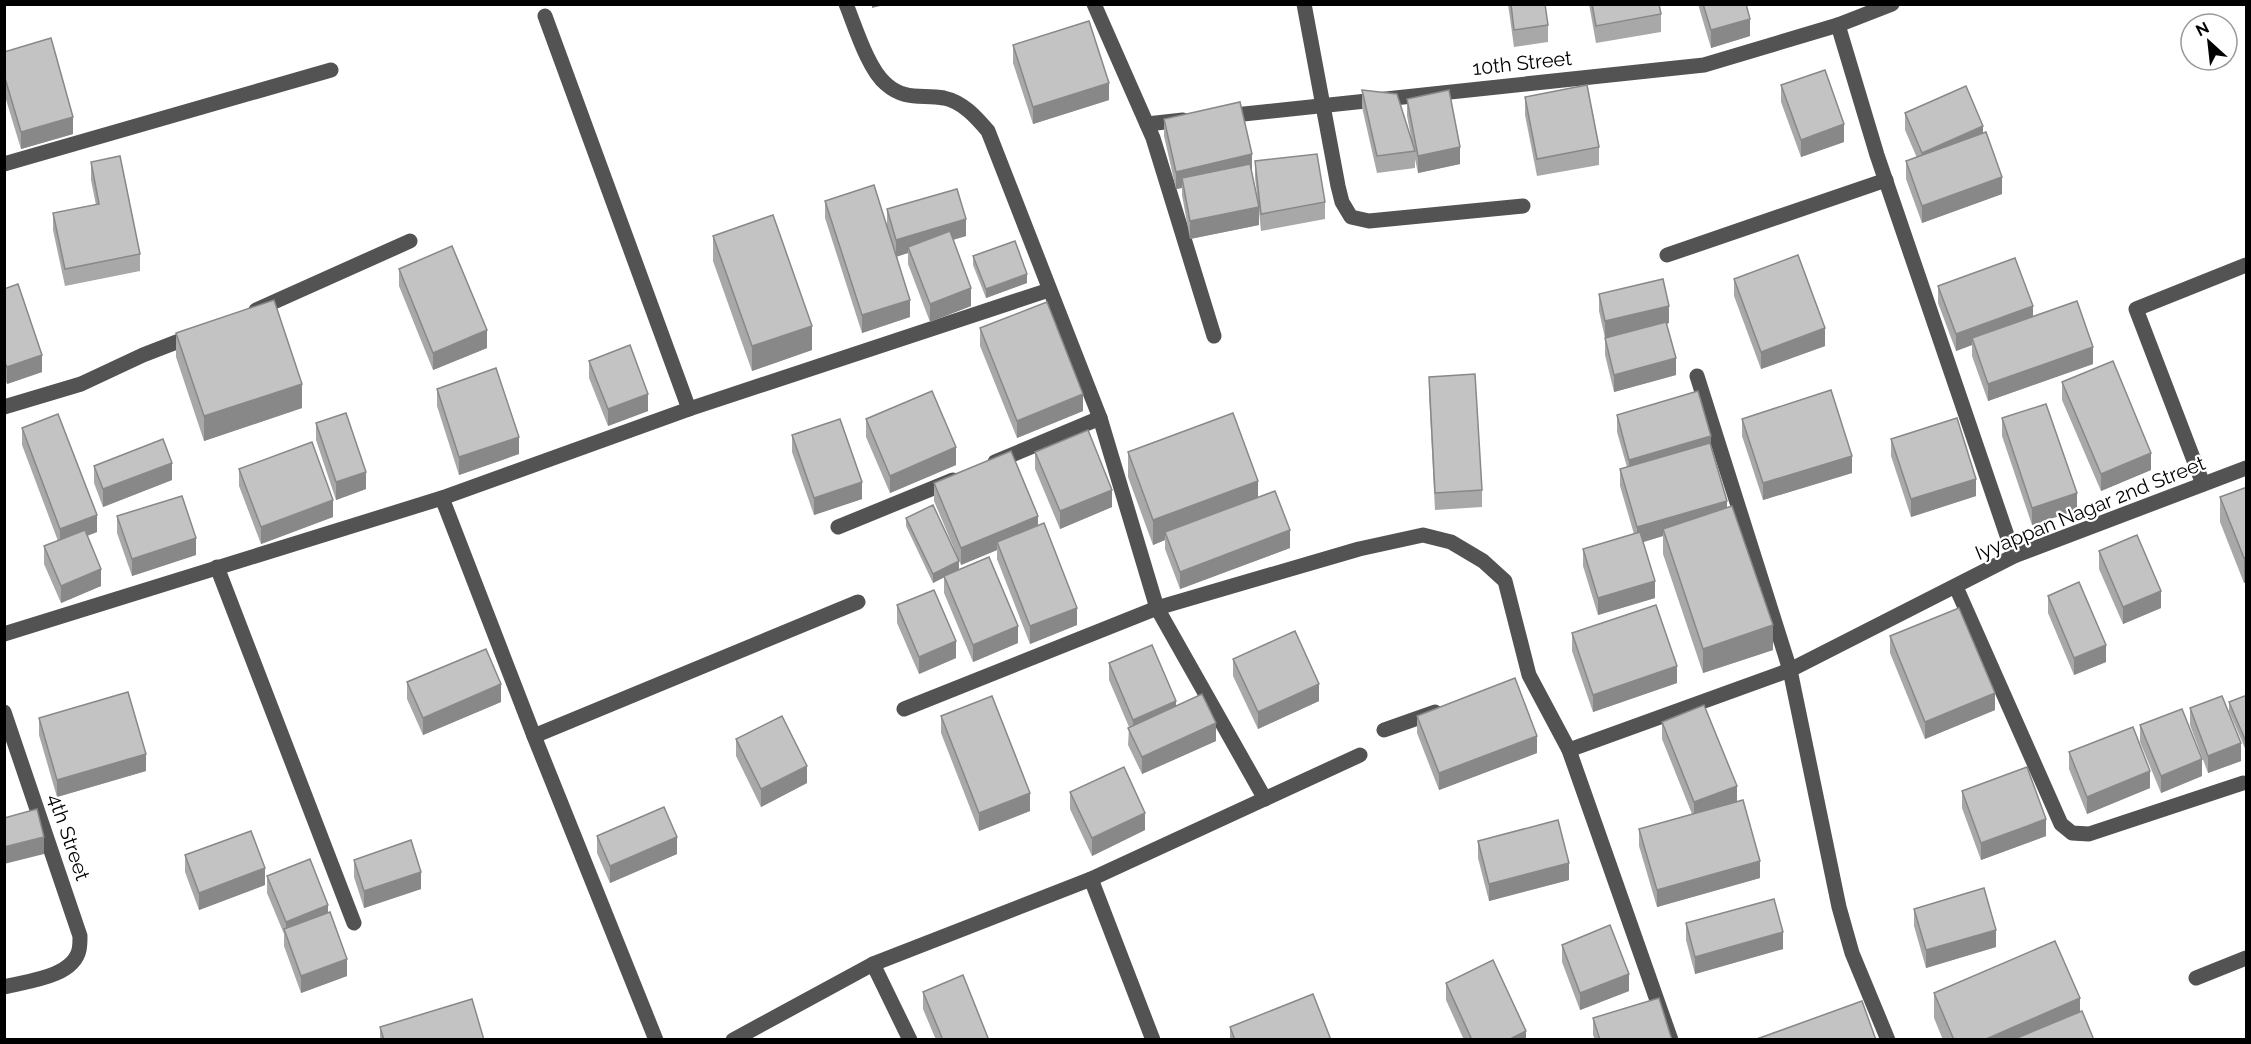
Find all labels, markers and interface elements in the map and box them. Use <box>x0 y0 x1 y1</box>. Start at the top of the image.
north arrow <box>2179 12 2239 72</box>
text: N <box>2193 18 2212 40</box>
street label: 10th Street <box>1471 46 1573 80</box>
street label: Iyyappan Nagar 2nd Street <box>1972 451 2209 565</box>
street label: 4th Street <box>43 791 95 884</box>

